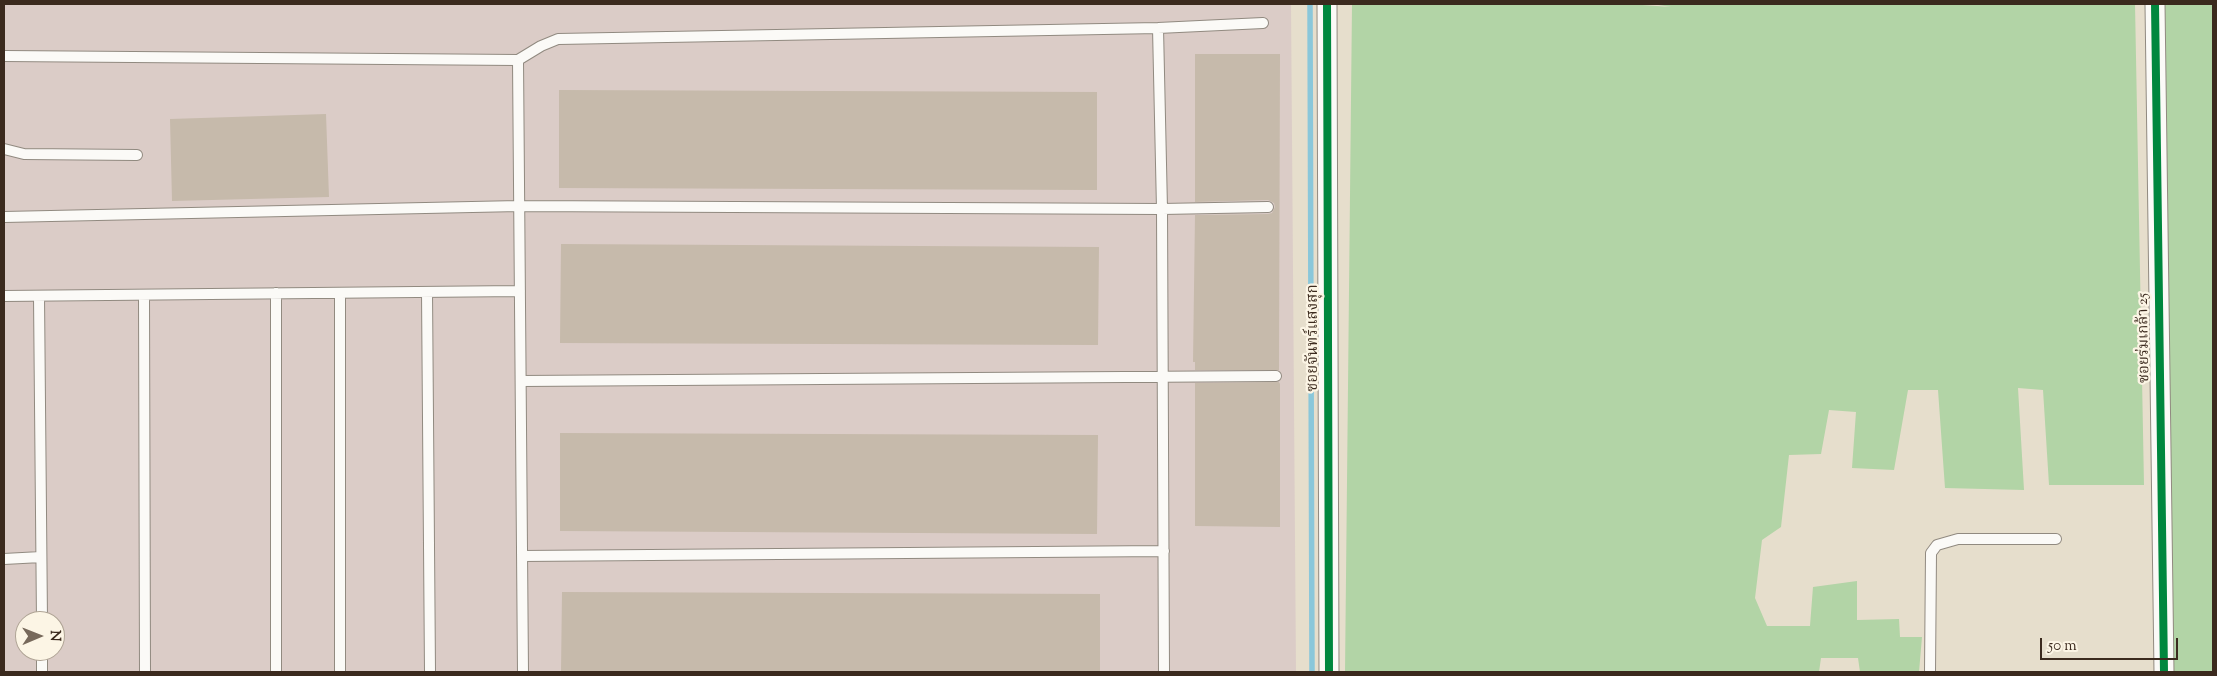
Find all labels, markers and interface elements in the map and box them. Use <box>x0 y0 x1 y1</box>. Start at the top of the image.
street label: ซอยจันทร์แสงสุก <box>1305 284 1323 392</box>
street label: ซอยร่มเกล้า 25 <box>2135 293 2155 383</box>
north arrow <box>15 611 65 661</box>
scale bar <box>2042 628 2180 660</box>
text: N <box>44 630 64 642</box>
text: 50 m <box>2048 636 2077 657</box>

